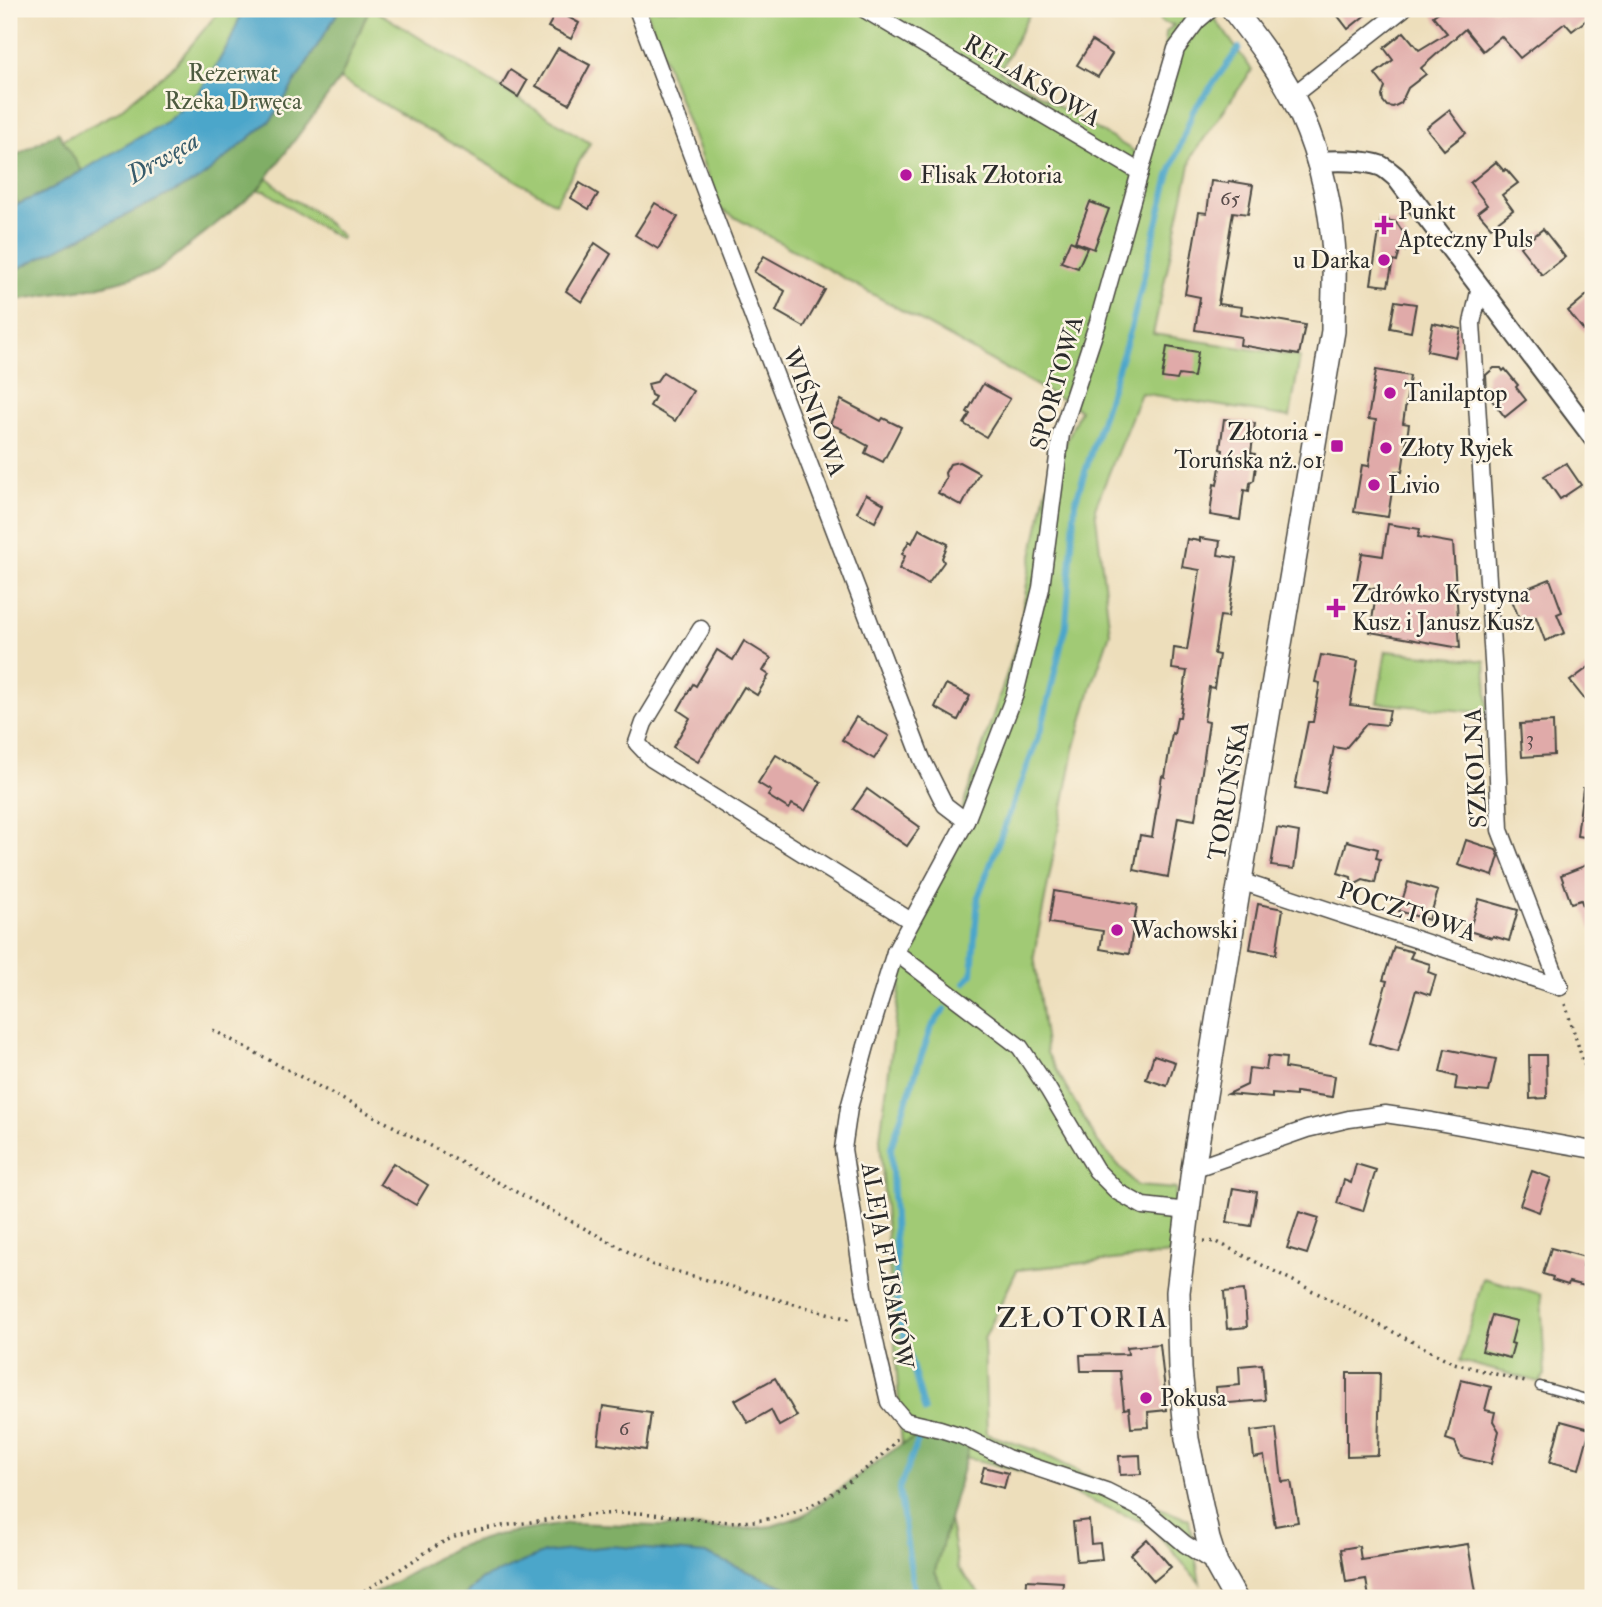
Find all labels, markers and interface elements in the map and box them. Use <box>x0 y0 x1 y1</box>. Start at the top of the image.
street label: RELAKSOWA <box>958 28 1106 134</box>
park label: Rezerwat Rzeka Drwęca <box>164 58 303 117</box>
water label: Drwęca <box>120 125 205 192</box>
place label: Flisak Złotoria <box>920 160 1063 191</box>
marker: Flisak Złotoria <box>898 167 914 183</box>
house number: 65 <box>1220 185 1241 212</box>
place label: Punkt Apteczny Puls <box>1397 196 1533 255</box>
marker: Punkt Apteczny Puls <box>1376 217 1392 233</box>
place label: u Darka <box>1293 245 1371 276</box>
marker: u Darka <box>1376 252 1392 268</box>
street label: SPORTOWA <box>1023 312 1091 454</box>
street label: WIŚNIOWA <box>775 342 854 481</box>
place label: Tanilaptop <box>1404 378 1507 409</box>
marker: Tanilaptop <box>1382 385 1398 401</box>
place label: Złotoria - Toruńska nż. 01 <box>1174 417 1323 476</box>
place label: Złoty Ryjek <box>1400 433 1514 464</box>
marker: Złotoria - Toruńska nż. 01 <box>1329 438 1345 454</box>
marker: Złoty Ryjek <box>1378 440 1394 456</box>
place label: Livio <box>1388 470 1440 501</box>
marker: Livio <box>1366 477 1382 493</box>
place label: Zdrówko Krystyna Kusz i Janusz Kusz <box>1352 579 1535 638</box>
marker: Zdrówko Krystyna Kusz i Janusz Kusz <box>1326 598 1346 618</box>
street label: SZKOLNA <box>1457 707 1495 829</box>
street label: TORUŃSKA <box>1201 719 1256 863</box>
house number: 3 <box>1526 725 1534 752</box>
street label: POCZTOWA <box>1334 875 1480 949</box>
place label: Wachowski <box>1130 915 1238 946</box>
marker: Wachowski <box>1109 922 1125 938</box>
street label: ALEJA FLISAKÓW <box>853 1159 922 1374</box>
district label: ZŁOTORIA <box>997 1301 1169 1336</box>
place label: Pokusa <box>1160 1383 1228 1414</box>
marker: Pokusa <box>1138 1390 1154 1406</box>
house number: 6 <box>619 1415 631 1442</box>

